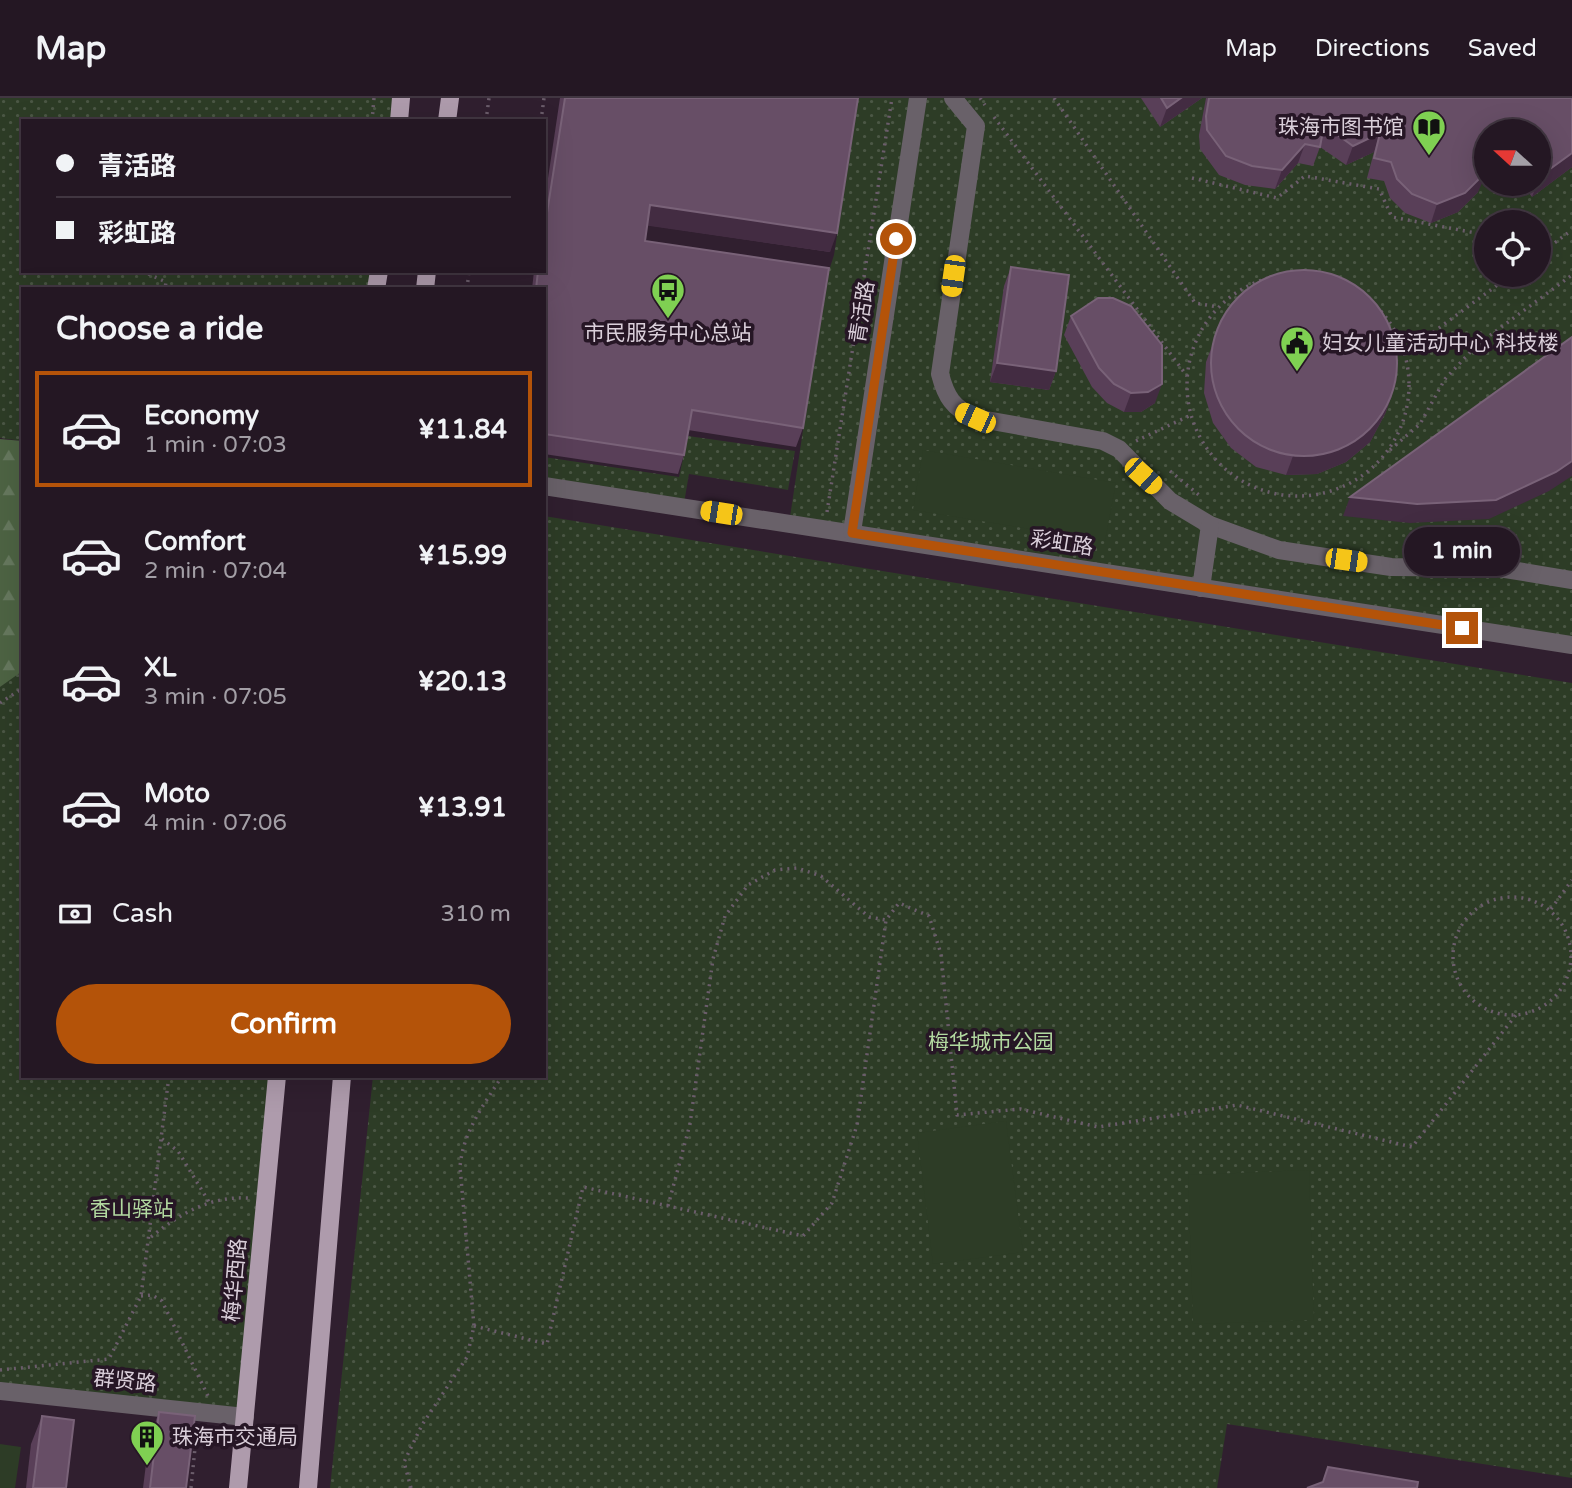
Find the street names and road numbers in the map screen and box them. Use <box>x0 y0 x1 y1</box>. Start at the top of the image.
street label: 青活路 <box>845 279 880 345</box>
street label: 彩虹路 <box>1029 526 1095 561</box>
street label: 梅华西路 <box>219 1237 252 1323</box>
street label: 群贤路 <box>92 1366 158 1397</box>

